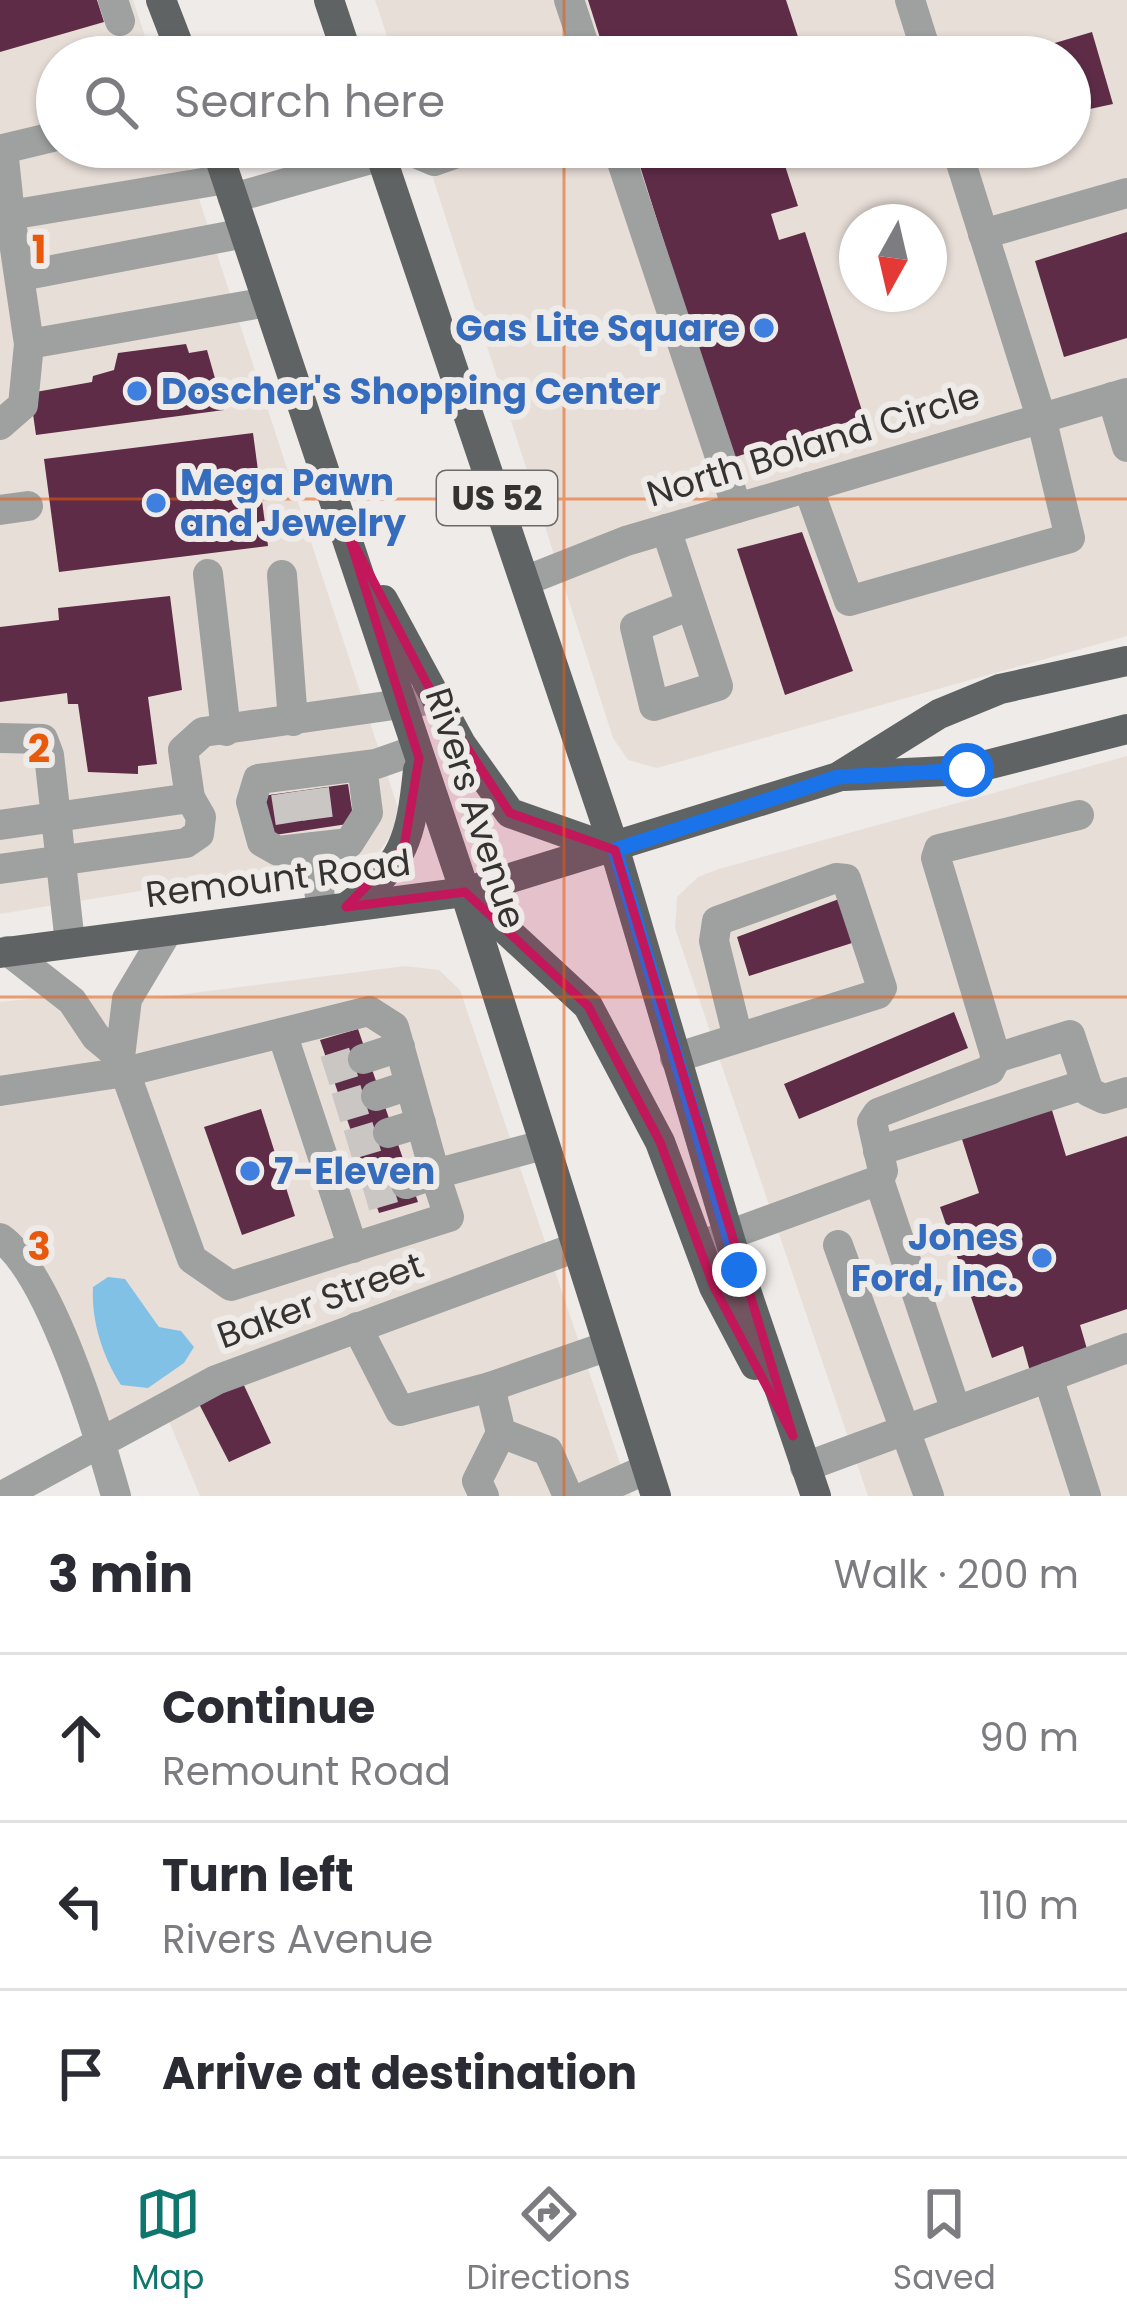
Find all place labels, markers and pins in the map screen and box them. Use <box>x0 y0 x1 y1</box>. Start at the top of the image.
place label: Gas Lite Square <box>455 303 740 354</box>
marker: Gas Lite Square <box>751 315 777 341</box>
place label: Doscher's Shopping Center <box>161 366 661 417</box>
marker: Doscher's Shopping Center <box>124 378 150 404</box>
place label: Mega Pawn and Jewelry <box>180 457 406 549</box>
marker: Mega Pawn and Jewelry <box>143 490 169 516</box>
place label: 7-Eleven <box>274 1146 435 1197</box>
marker: 7-Eleven <box>237 1158 263 1184</box>
place label: Jones Ford, Inc. <box>851 1212 1018 1304</box>
marker: Jones Ford, Inc. <box>1029 1245 1055 1271</box>

